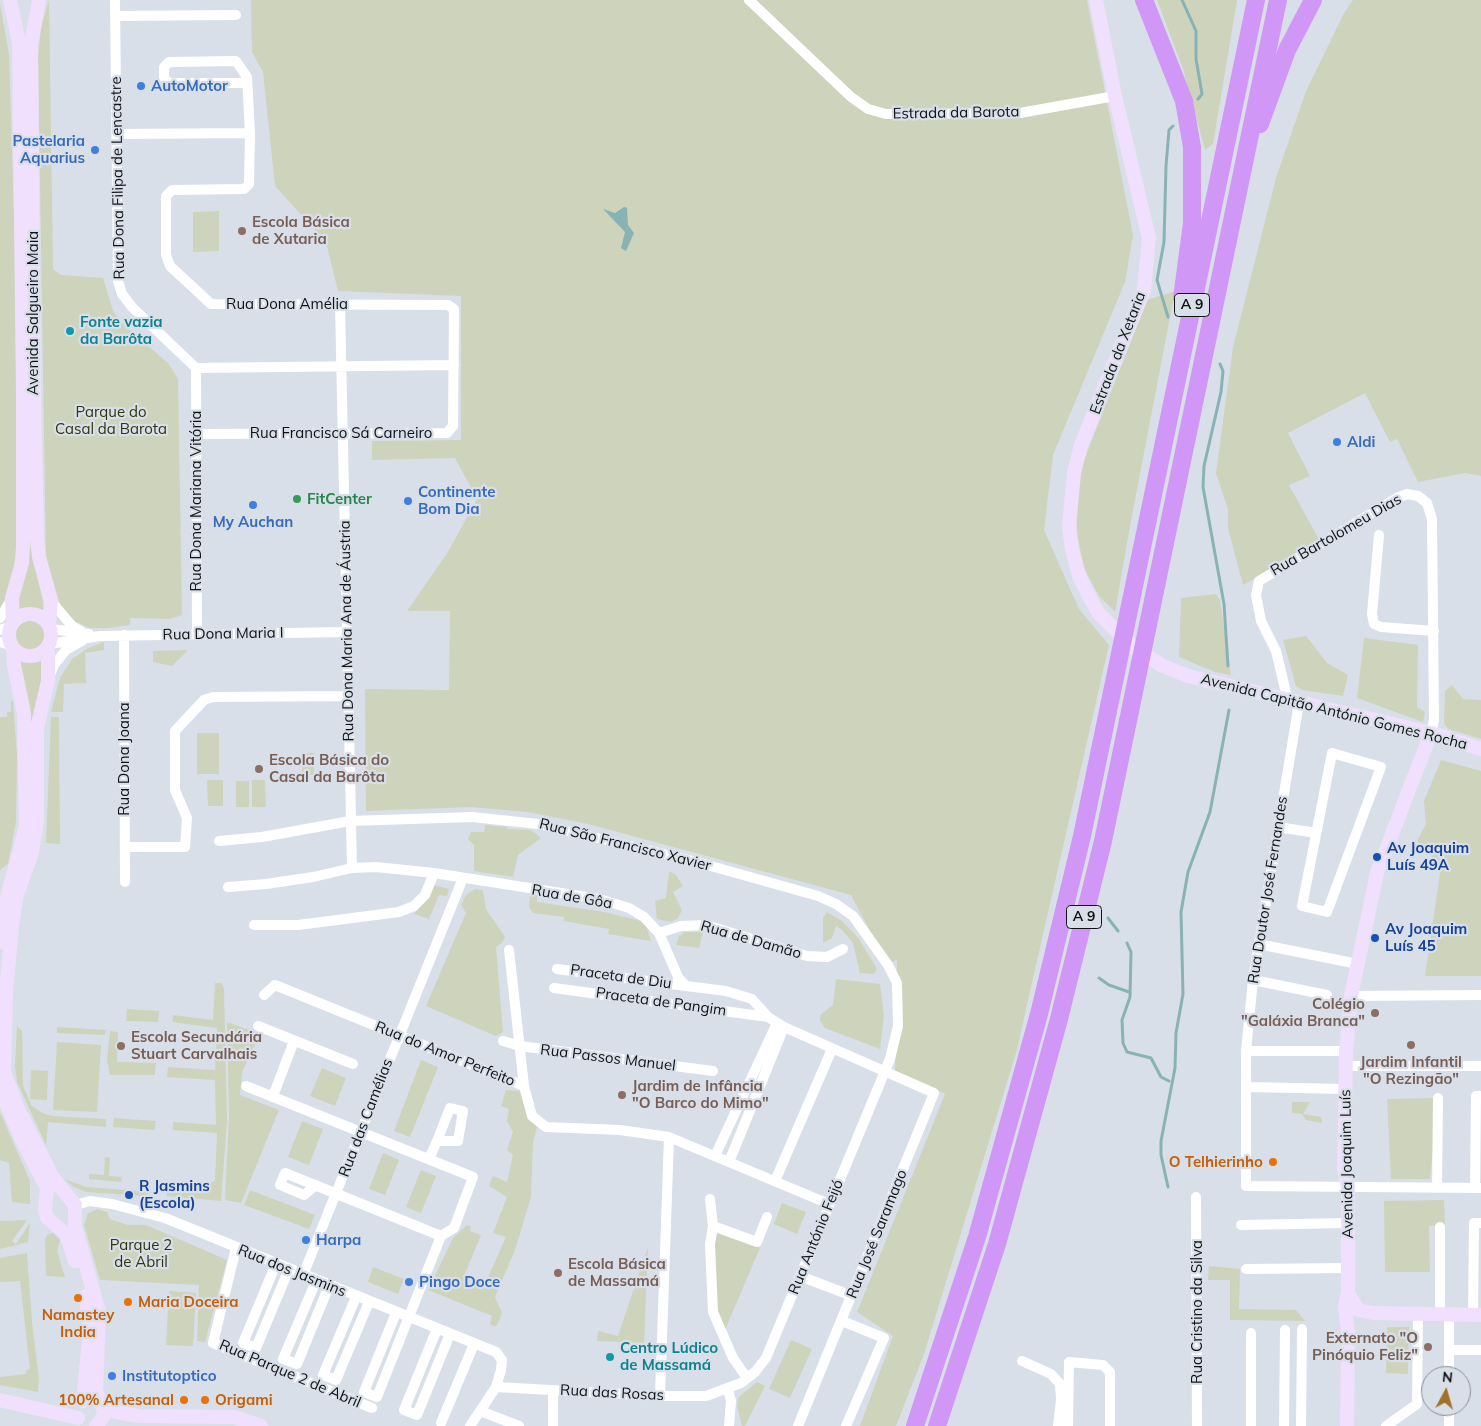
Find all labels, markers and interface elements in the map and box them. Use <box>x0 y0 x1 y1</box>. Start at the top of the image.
street label: Rua Dona Filipa de Lencastre <box>107 76 129 280</box>
place label: AutoMotor <box>151 77 228 95</box>
marker: AutoMotor <box>135 80 147 92</box>
street label: Estrada da Barota <box>892 103 1020 123</box>
place label: Pastelaria Aquarius <box>12 132 85 167</box>
marker: Pastelaria Aquarius <box>89 144 101 156</box>
place label: Escola Básica de Xutaria <box>252 213 350 248</box>
marker: Escola Básica de Xutaria <box>236 225 248 237</box>
street label: Avenida Salgueiro Maia <box>24 231 42 395</box>
street label: Estrada da Xetaria <box>1086 289 1150 417</box>
road number: A 9 <box>1174 294 1210 316</box>
street label: Rua Dona Amélia <box>226 295 348 313</box>
place label: Fonte vazia da Barôta <box>80 313 163 348</box>
marker: Fonte vazia da Barôta <box>64 325 76 337</box>
park label: Parque do Casal da Barota <box>55 403 167 438</box>
street label: Rua Dona Mariana Vitória <box>187 411 205 591</box>
street label: Rua Francisco Sá Carneiro <box>250 424 432 442</box>
place label: Aldi <box>1347 433 1375 451</box>
marker: Aldi <box>1331 436 1343 448</box>
place label: Continente Bom Dia <box>418 483 495 518</box>
place label: FitCenter <box>307 490 372 508</box>
street label: Rua Bartolomeu Dias <box>1267 490 1405 580</box>
marker: FitCenter <box>291 493 303 505</box>
marker: Continente Bom Dia <box>402 495 414 507</box>
marker: My Auchan <box>247 499 259 511</box>
place label: My Auchan <box>213 513 293 531</box>
street label: Rua Dona Maria Ana de Áustria <box>336 520 358 742</box>
street label: Rua Dona Maria I <box>162 624 284 644</box>
street label: Avenida Capitão António Gomes Rocha <box>1199 670 1469 754</box>
street label: Rua Dona Joana <box>115 702 133 816</box>
place label: Escola Básica do Casal da Barôta <box>269 751 389 786</box>
marker: Escola Básica do Casal da Barôta <box>253 763 265 775</box>
street label: Rua Doutor José Fernandes <box>1244 795 1292 985</box>
street label: Rua São Francisco Xavier <box>537 815 713 875</box>
place label: Av Joaquim Luís 49A <box>1387 839 1469 874</box>
marker: Av Joaquim Luís 49A <box>1371 851 1383 863</box>
street label: Rua de Gôa <box>530 881 614 913</box>
road number: A 9 <box>1066 906 1102 929</box>
street label: Rua de Damão <box>699 917 803 963</box>
place label: Av Joaquim Luís 45 <box>1385 920 1467 955</box>
marker: Av Joaquim Luís 45 <box>1369 932 1381 944</box>
street label: Praceta de Diu <box>569 961 673 993</box>
street label: Praceta de Pangim <box>595 984 727 1020</box>
place label: Colégio "Galáxia Branca" <box>1241 995 1365 1030</box>
marker: Colégio "Galáxia Branca" <box>1369 1007 1381 1019</box>
street label: Rua do Amor Perfeito <box>372 1018 518 1090</box>
place label: Escola Secundária Stuart Carvalhais <box>131 1028 262 1063</box>
marker: Jardim Infantil "O Rezingão" <box>1405 1039 1417 1051</box>
marker: Escola Secundária Stuart Carvalhais <box>115 1040 127 1052</box>
street label: Rua Passos Manuel <box>539 1041 677 1075</box>
place label: Jardim Infantil "O Rezingão" <box>1360 1053 1462 1088</box>
street label: Rua das Camélias <box>335 1056 397 1180</box>
place label: Jardim de Infância "O Barco do Mimo" <box>632 1077 769 1112</box>
marker: Jardim de Infância "O Barco do Mimo" <box>616 1089 628 1101</box>
street label: Avenida Joaquim Luís <box>1337 1089 1357 1239</box>
place label: O Telhierinho <box>1169 1153 1263 1171</box>
marker: O Telhierinho <box>1267 1156 1279 1168</box>
street label: Rua José Saramago <box>843 1167 911 1301</box>
place label: R Jasmins (Escola) <box>139 1177 210 1212</box>
street label: Rua António Feijó <box>785 1177 847 1297</box>
marker: R Jasmins (Escola) <box>123 1189 135 1201</box>
place label: Harpa <box>316 1231 361 1249</box>
marker: Harpa <box>300 1234 312 1246</box>
park label: Parque 2 de Abril <box>110 1236 172 1271</box>
street label: Rua Cristino da Silva <box>1188 1240 1206 1384</box>
street label: Rua dos Jasmins <box>235 1241 349 1301</box>
place label: Escola Básica de Massamá <box>568 1255 666 1290</box>
marker: Escola Básica de Massamá <box>552 1267 564 1279</box>
place label: Pingo Doce <box>419 1273 500 1291</box>
marker: Pingo Doce <box>403 1276 415 1288</box>
marker: Namastey India <box>72 1292 84 1304</box>
place label: Maria Doceira <box>138 1293 239 1311</box>
marker: Maria Doceira <box>122 1296 134 1308</box>
place label: Namastey India <box>42 1306 114 1341</box>
place label: Externato "O Pinóquio Feliz" <box>1312 1329 1418 1364</box>
street label: Rua Parque 2 de Abril <box>217 1336 363 1412</box>
place label: Centro Lúdico de Massamá <box>620 1339 718 1374</box>
marker: Externato "O Pinóquio Feliz" <box>1422 1341 1434 1353</box>
marker: Centro Lúdico de Massamá <box>604 1351 616 1363</box>
north arrow <box>1421 1366 1471 1416</box>
place label: Institutoptico <box>122 1367 217 1385</box>
text: N <box>1441 1368 1454 1387</box>
marker: Institutoptico <box>106 1370 118 1382</box>
street label: Rua das Rosas <box>560 1381 664 1405</box>
place label: 100% Artesanal <box>58 1391 174 1409</box>
place label: Origami <box>215 1391 273 1409</box>
marker: 100% Artesanal <box>178 1394 190 1406</box>
marker: Origami <box>199 1394 211 1406</box>

